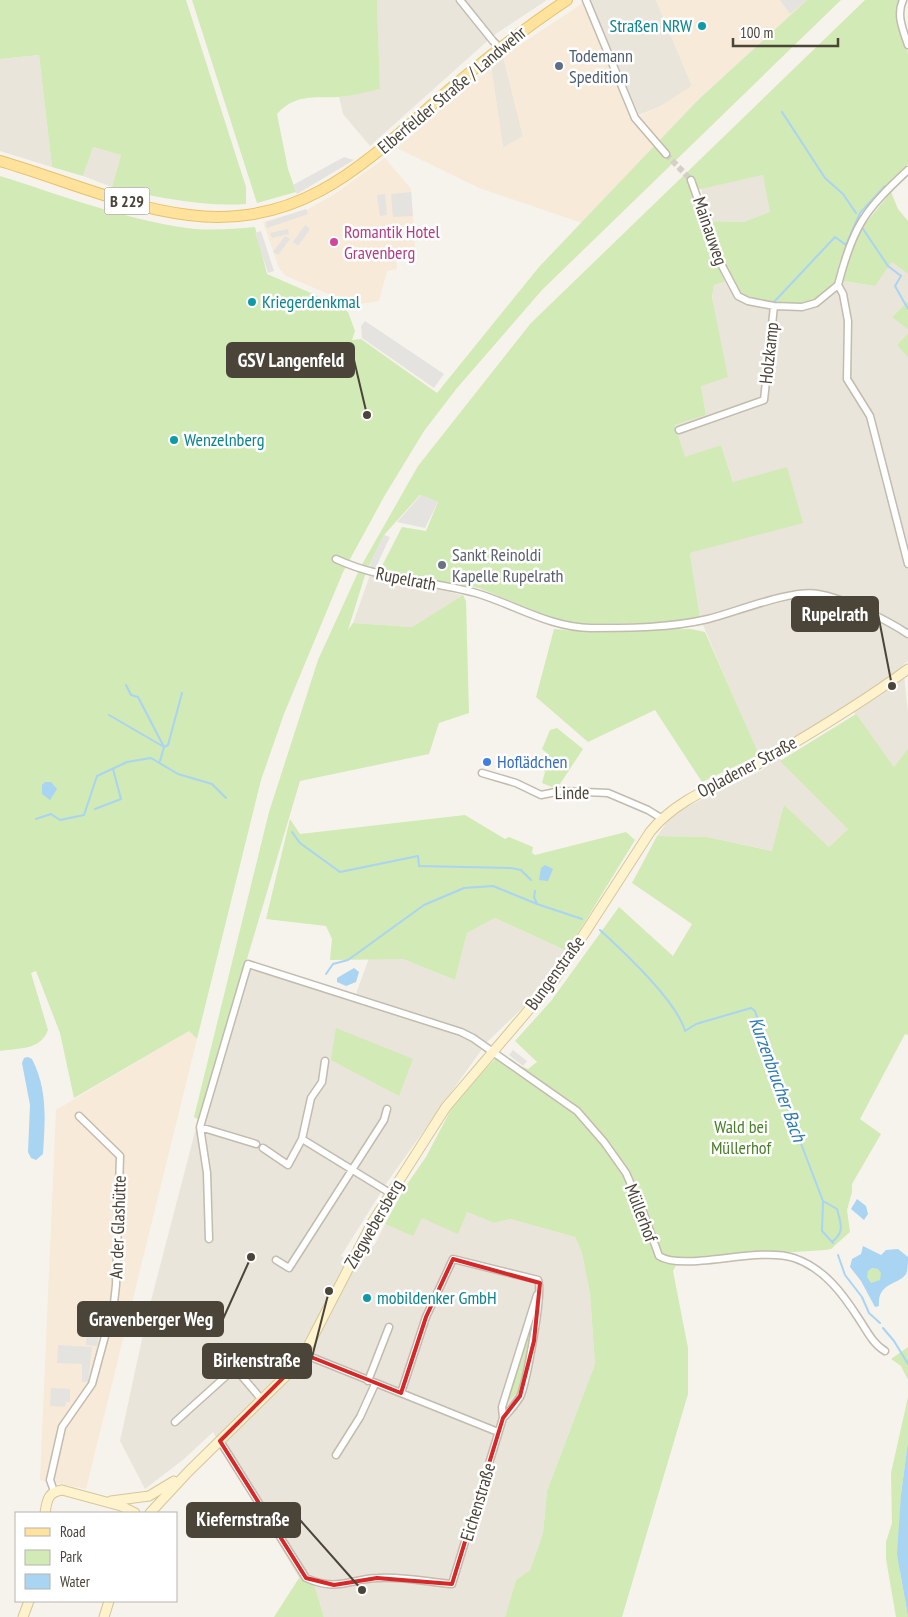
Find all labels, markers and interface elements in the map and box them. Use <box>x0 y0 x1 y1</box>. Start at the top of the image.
place label: Straßen NRW <box>609 14 692 37</box>
scale bar <box>733 15 838 47</box>
marker: Straßen NRW <box>696 20 708 32</box>
street label: Elberfelder Straße / Landwehr <box>373 21 531 159</box>
text: 100 m <box>740 23 773 42</box>
place label: Todemann Spedition <box>569 44 633 88</box>
marker: Todemann Spedition <box>553 60 565 72</box>
road number: B 229 <box>104 188 150 215</box>
street label: Mainauweg <box>688 194 733 268</box>
place label: Romantik Hotel Gravenberg <box>344 220 440 264</box>
marker: Romantik Hotel Gravenberg <box>328 236 340 248</box>
place label: Kriegerdenkmal <box>262 290 361 313</box>
marker: Kriegerdenkmal <box>246 296 258 308</box>
street label: Holzkamp <box>754 321 783 385</box>
callout: GSV Langenfeld <box>227 343 354 377</box>
text: GSV Langenfeld <box>238 348 344 372</box>
place label: Wenzelnberg <box>184 428 265 451</box>
marker: Wenzelnberg <box>168 434 180 446</box>
place label: Sankt Reinoldi Kapelle Rupelrath <box>452 543 564 587</box>
marker: Sankt Reinoldi Kapelle Rupelrath <box>436 559 448 571</box>
street label: Rupelrath <box>374 561 438 596</box>
callout: Rupelrath <box>792 597 878 631</box>
text: Rupelrath <box>802 602 868 626</box>
street label: Opladener Straße <box>693 731 800 802</box>
place label: Hoflädchen <box>497 750 568 773</box>
marker: Hoflädchen <box>481 756 493 768</box>
street label: Linde <box>555 781 589 804</box>
street label: Bungenstraße <box>520 931 589 1015</box>
water label: Kurzenbrucher Bach <box>744 1013 812 1146</box>
park label: Wald bei Müllerhof <box>711 1115 772 1159</box>
street label: An der Glashütte <box>104 1175 131 1279</box>
street label: Ziegwebersberg <box>339 1175 408 1272</box>
street label: Müllerhof <box>620 1181 663 1246</box>
place label: mobildenker GmbH <box>377 1286 497 1309</box>
marker: mobildenker GmbH <box>361 1292 373 1304</box>
callout: Gravenberger Weg <box>78 1302 223 1336</box>
text: Gravenberger Weg <box>89 1307 213 1331</box>
callout: Birkenstraße <box>203 1344 311 1378</box>
text: Birkenstraße <box>213 1348 301 1372</box>
street label: Eichenstraße <box>455 1460 500 1544</box>
callout: Kiefernstraße <box>187 1503 300 1537</box>
text: Kiefernstraße <box>196 1507 290 1531</box>
legend <box>15 1512 178 1602</box>
text: Road <box>60 1522 86 1541</box>
text: Park <box>60 1547 82 1566</box>
text: Water <box>60 1572 91 1591</box>

